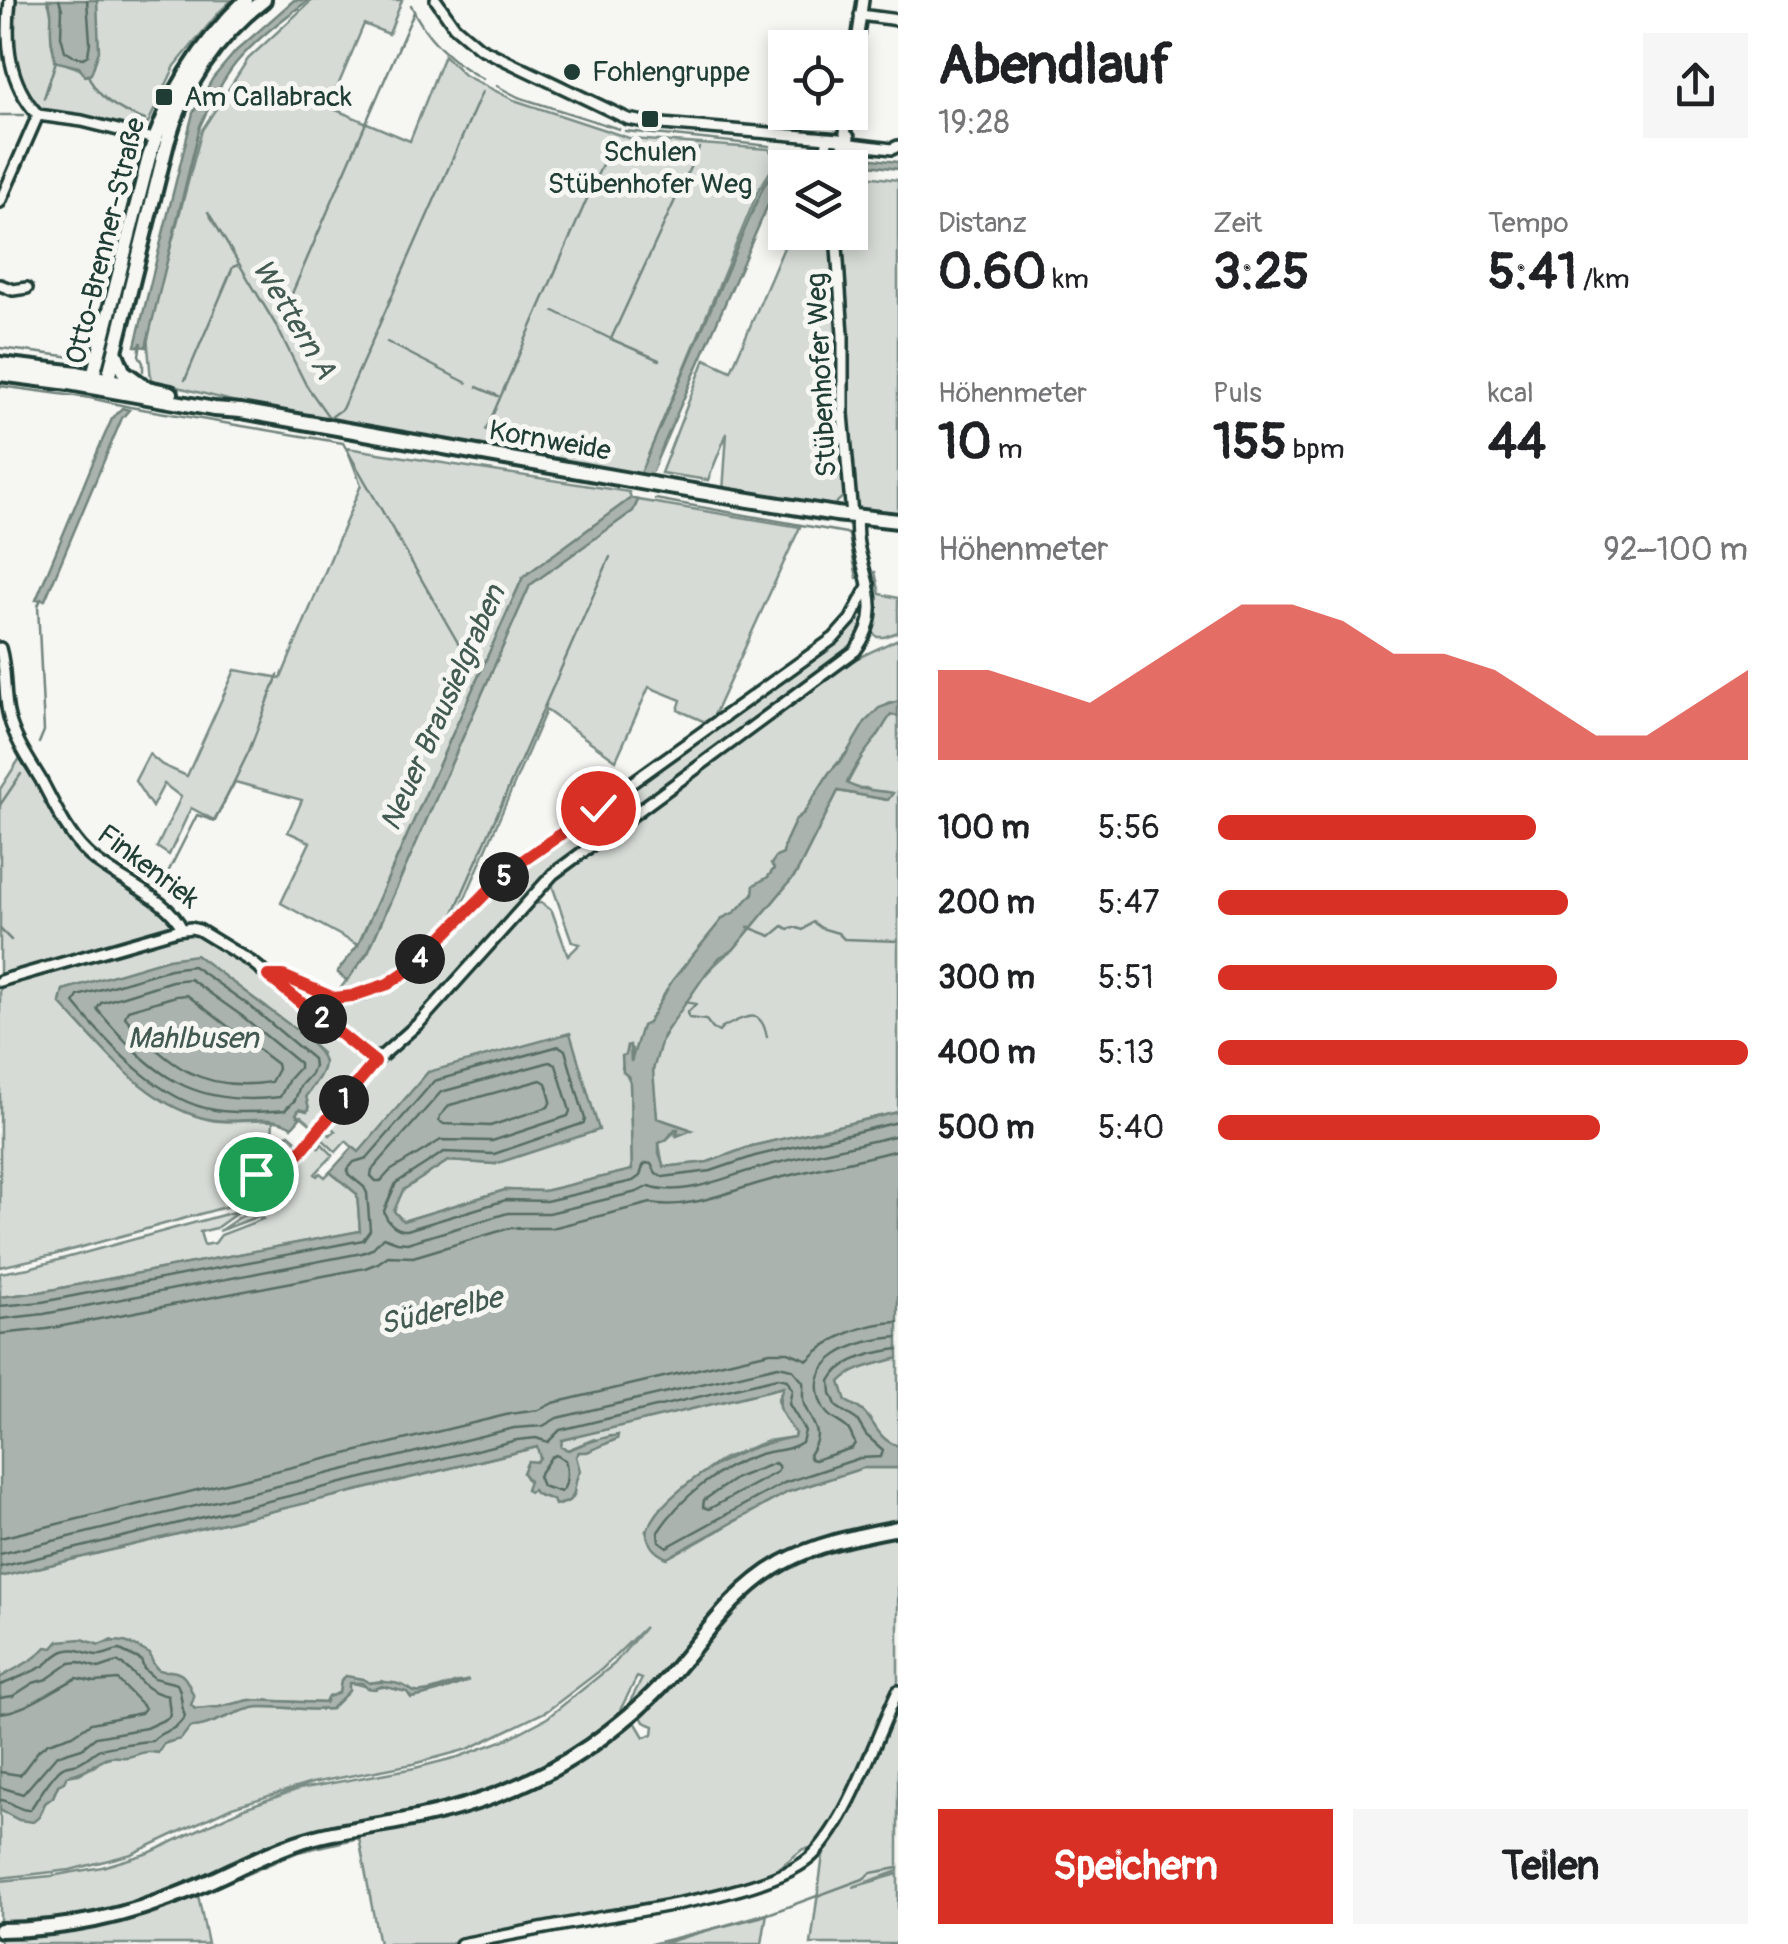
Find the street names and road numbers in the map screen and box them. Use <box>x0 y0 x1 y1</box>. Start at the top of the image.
street label: Otto-Brenner-Straße <box>58 114 154 368</box>
street label: Stübenhofer Weg <box>799 272 845 478</box>
street label: Kornweide <box>486 413 614 469</box>
street label: Finkenriek <box>90 817 206 917</box>

